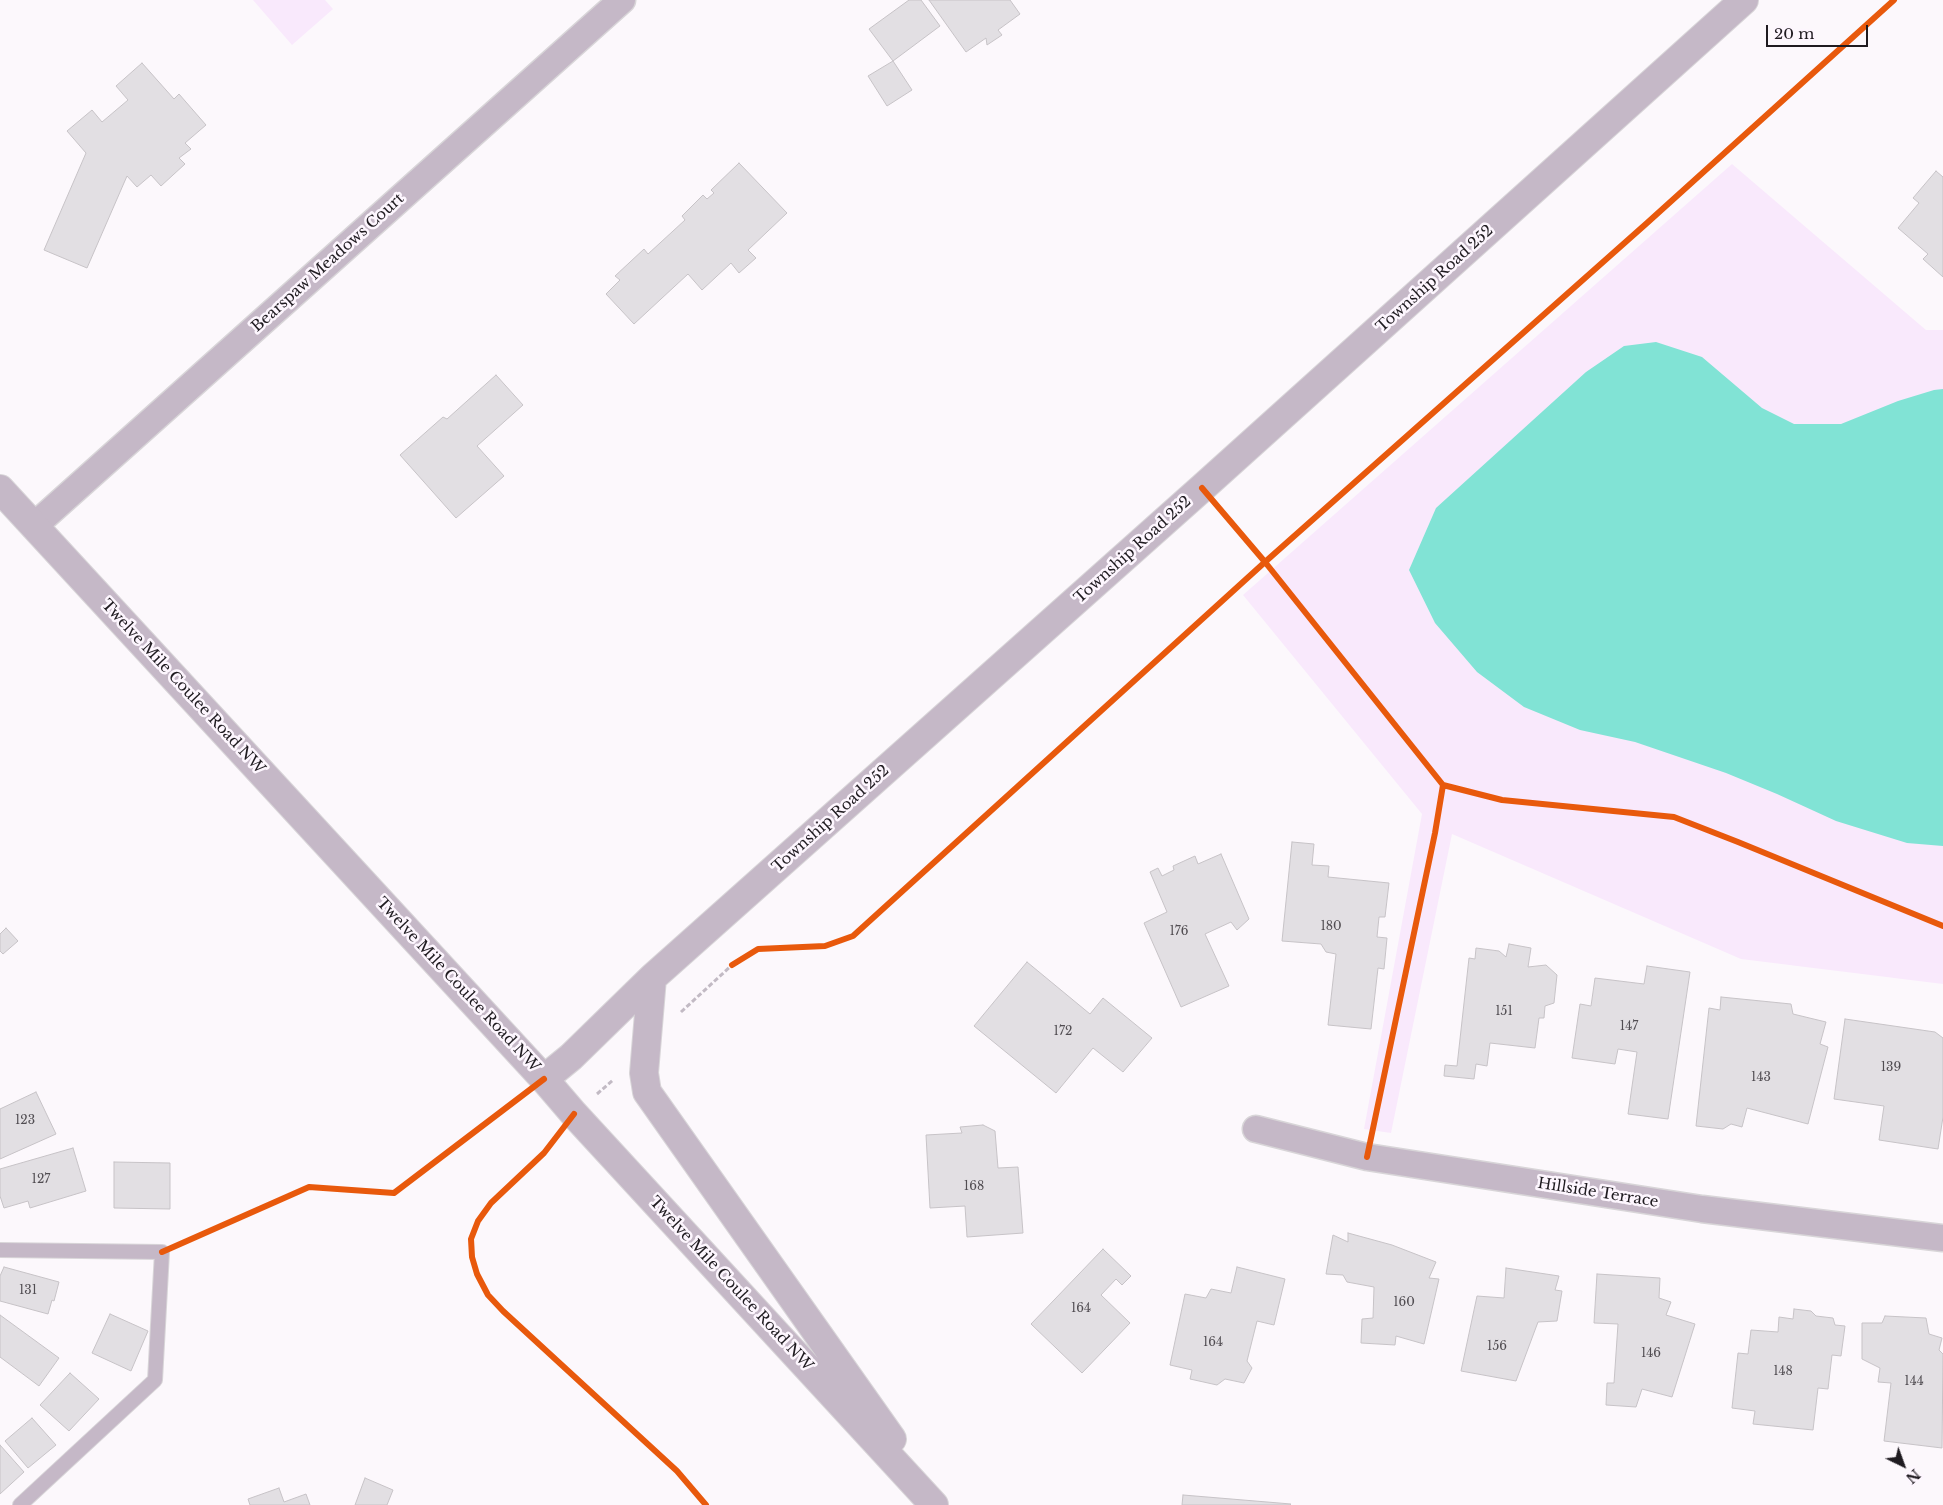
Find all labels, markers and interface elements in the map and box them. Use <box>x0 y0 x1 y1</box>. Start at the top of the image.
scale bar <box>1768 15 1870 47</box>
text: 20 m <box>1774 24 1814 43</box>
street label: Bearspaw Meadows Court <box>248 190 408 336</box>
street label: Township Road 252 <box>1373 222 1497 336</box>
street label: Township Road 252 <box>1071 493 1195 607</box>
street label: Twelve Mile Coulee Road NW <box>97 596 269 778</box>
street label: Township Road 252 <box>769 762 893 876</box>
street label: Twelve Mile Coulee Road NW <box>372 894 544 1076</box>
house number: 180 <box>1320 920 1342 934</box>
house number: 176 <box>1169 925 1189 939</box>
house number: 151 <box>1495 1005 1513 1019</box>
house number: 147 <box>1620 1020 1638 1034</box>
house number: 172 <box>1054 1025 1072 1039</box>
house number: 139 <box>1881 1061 1901 1075</box>
house number: 143 <box>1751 1071 1771 1085</box>
house number: 123 <box>15 1114 35 1128</box>
house number: 127 <box>32 1173 50 1187</box>
street label: Hillside Terrace <box>1536 1175 1660 1211</box>
house number: 168 <box>964 1180 984 1194</box>
street label: Twelve Mile Coulee Road NW <box>645 1193 817 1375</box>
house number: 131 <box>19 1284 37 1298</box>
house number: 160 <box>1393 1296 1415 1310</box>
house number: 164 <box>1071 1302 1091 1316</box>
house number: 164 <box>1203 1336 1223 1350</box>
house number: 156 <box>1487 1340 1507 1354</box>
house number: 146 <box>1641 1347 1661 1361</box>
house number: 148 <box>1773 1365 1793 1379</box>
house number: 144 <box>1904 1375 1924 1389</box>
north arrow <box>1878 1440 1928 1490</box>
text: N <box>1902 1465 1924 1487</box>

